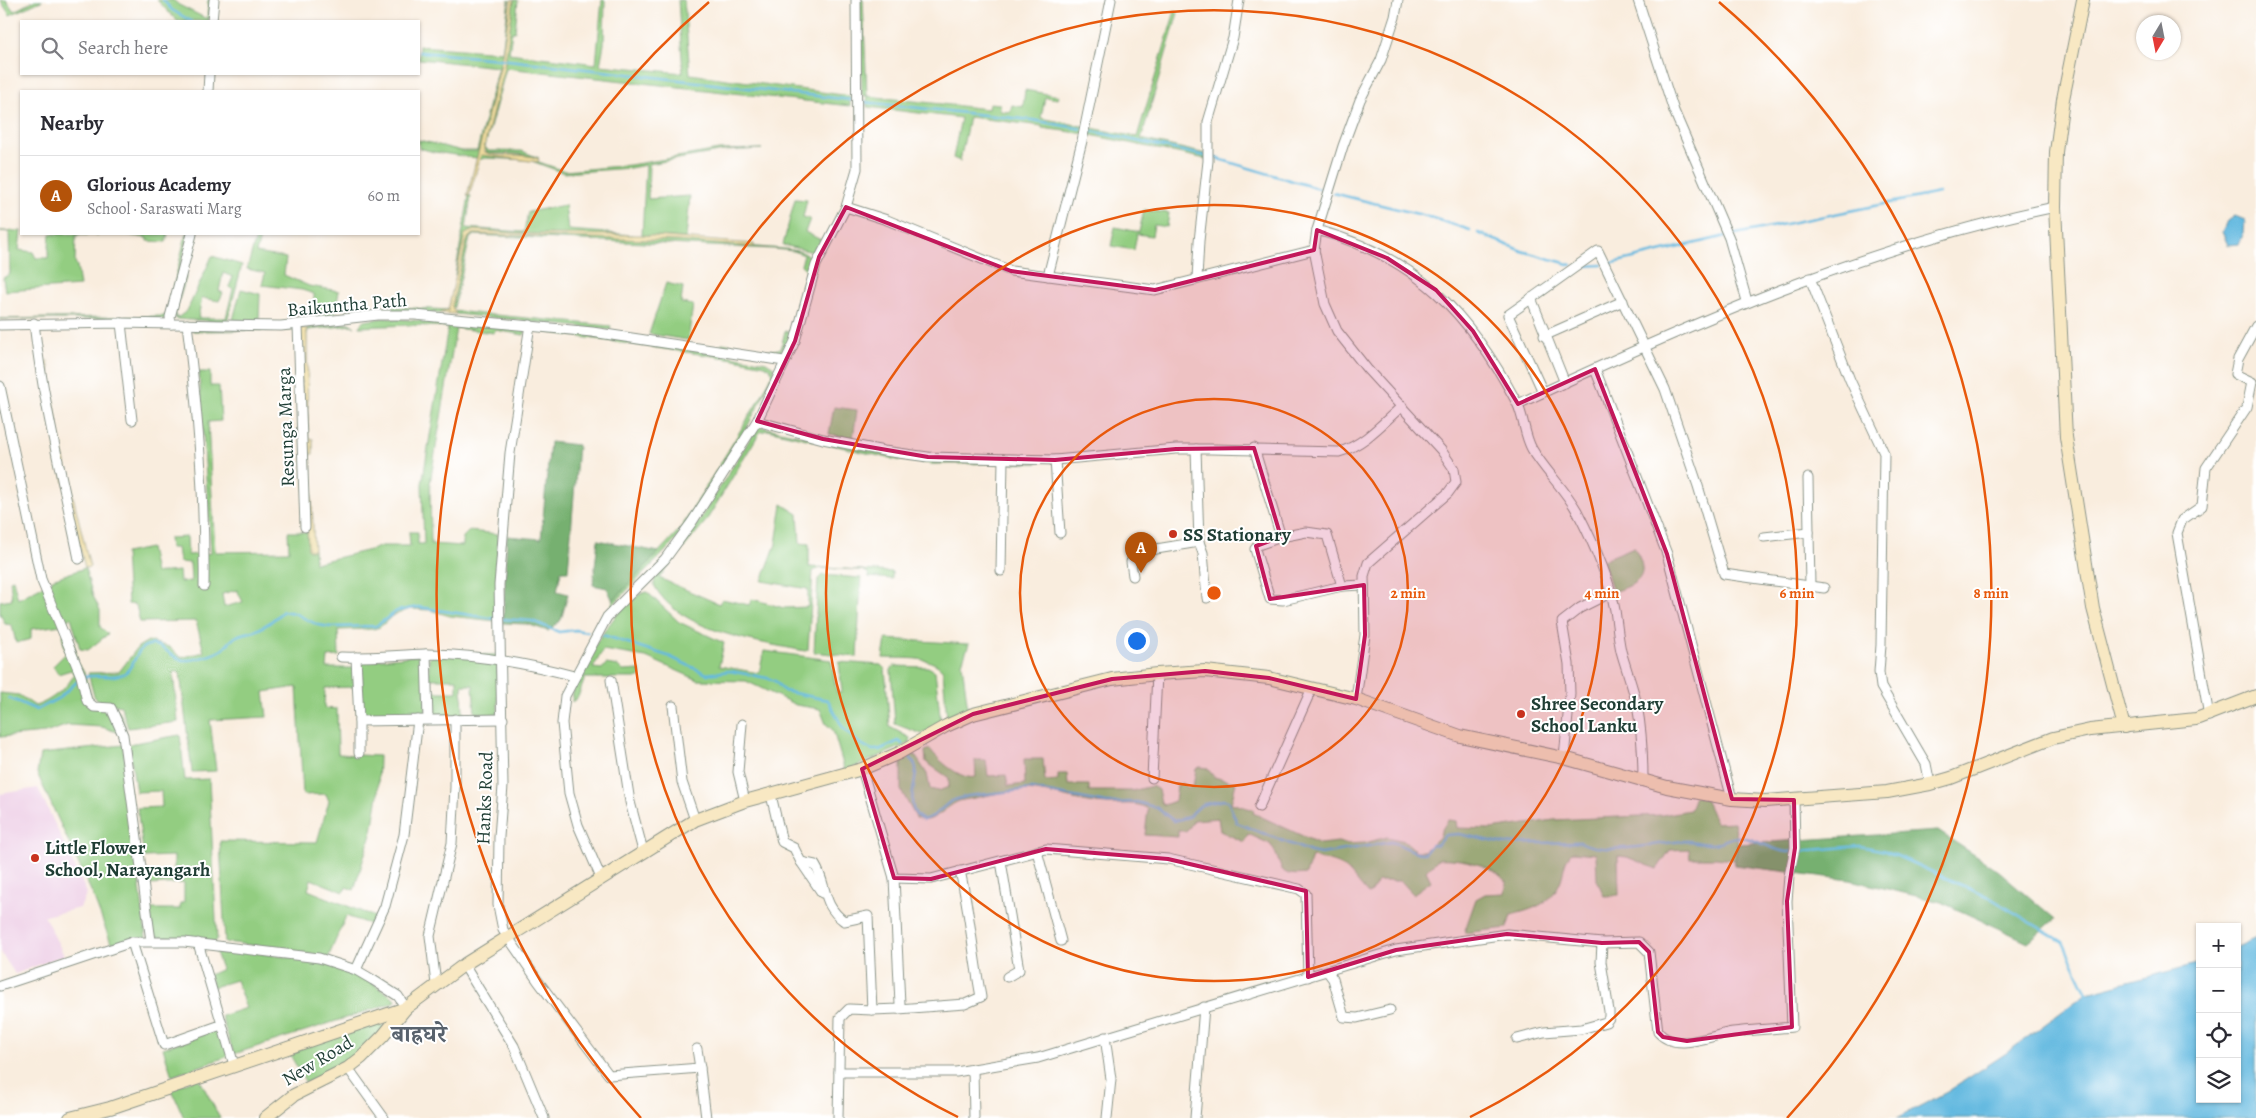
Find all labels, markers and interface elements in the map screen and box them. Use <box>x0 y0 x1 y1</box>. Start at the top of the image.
north arrow <box>2136 15 2181 60</box>
search box <box>20 20 420 75</box>
icon: search <box>38 34 66 62</box>
text: Search here <box>78 35 168 61</box>
text: Nearby <box>40 109 103 137</box>
text: Glorious Academy <box>87 172 231 198</box>
text: A <box>51 185 61 207</box>
text: 60 m <box>368 185 400 207</box>
text: School · Saraswati Marg <box>87 198 242 220</box>
street label: Baikuntha Path <box>286 287 408 323</box>
street label: Resunga Marga <box>271 366 301 487</box>
place label: SS Stationary <box>1183 522 1292 548</box>
marker: SS Stationary <box>1167 528 1179 540</box>
pin: A <box>1125 532 1157 573</box>
text: 2 min <box>1390 583 1426 603</box>
text: 4 min <box>1584 583 1620 603</box>
text: 6 min <box>1780 583 1815 603</box>
text: 8 min <box>1973 583 2009 603</box>
centre of rings <box>1205 584 1223 602</box>
your location <box>1124 628 1150 654</box>
place label: Shree Secondary School Lanku <box>1531 691 1664 739</box>
marker: Shree Secondary School Lanku <box>1515 708 1527 720</box>
street label: Hanks Road <box>470 750 500 845</box>
place label: Little Flower School, Narayangarh <box>45 835 210 883</box>
marker: Little Flower School, Narayangarh <box>29 852 41 864</box>
map controls <box>2196 923 2241 1103</box>
button: + <box>2196 923 2241 968</box>
button: − <box>2196 968 2241 1013</box>
button: locate <box>2196 1013 2241 1058</box>
district label: बाह्रघरे <box>389 1018 449 1050</box>
street label: New Road <box>277 1029 359 1092</box>
button: layers <box>2196 1058 2241 1103</box>

